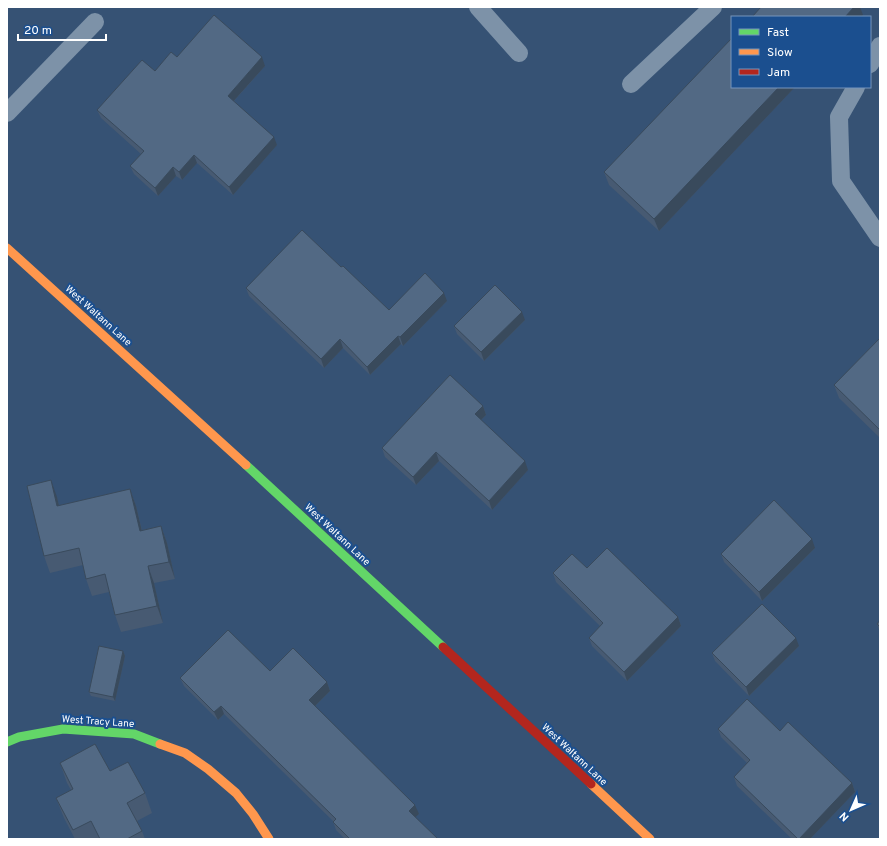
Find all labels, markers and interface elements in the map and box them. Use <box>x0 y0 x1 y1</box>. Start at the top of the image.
scale bar <box>18 16 106 42</box>
legend <box>731 16 871 88</box>
text: 20 m <box>24 23 52 39</box>
text: Fast <box>767 25 789 41</box>
text: Slow <box>767 45 793 61</box>
text: Jam <box>767 65 790 81</box>
street label: West Waltann Lane <box>62 283 134 349</box>
street label: West Waltann Lane <box>301 501 373 569</box>
street label: West Tracy Lane <box>61 713 135 731</box>
street label: West Waltann Lane <box>538 721 610 789</box>
north arrow <box>831 790 871 830</box>
text: N <box>837 809 852 824</box>

